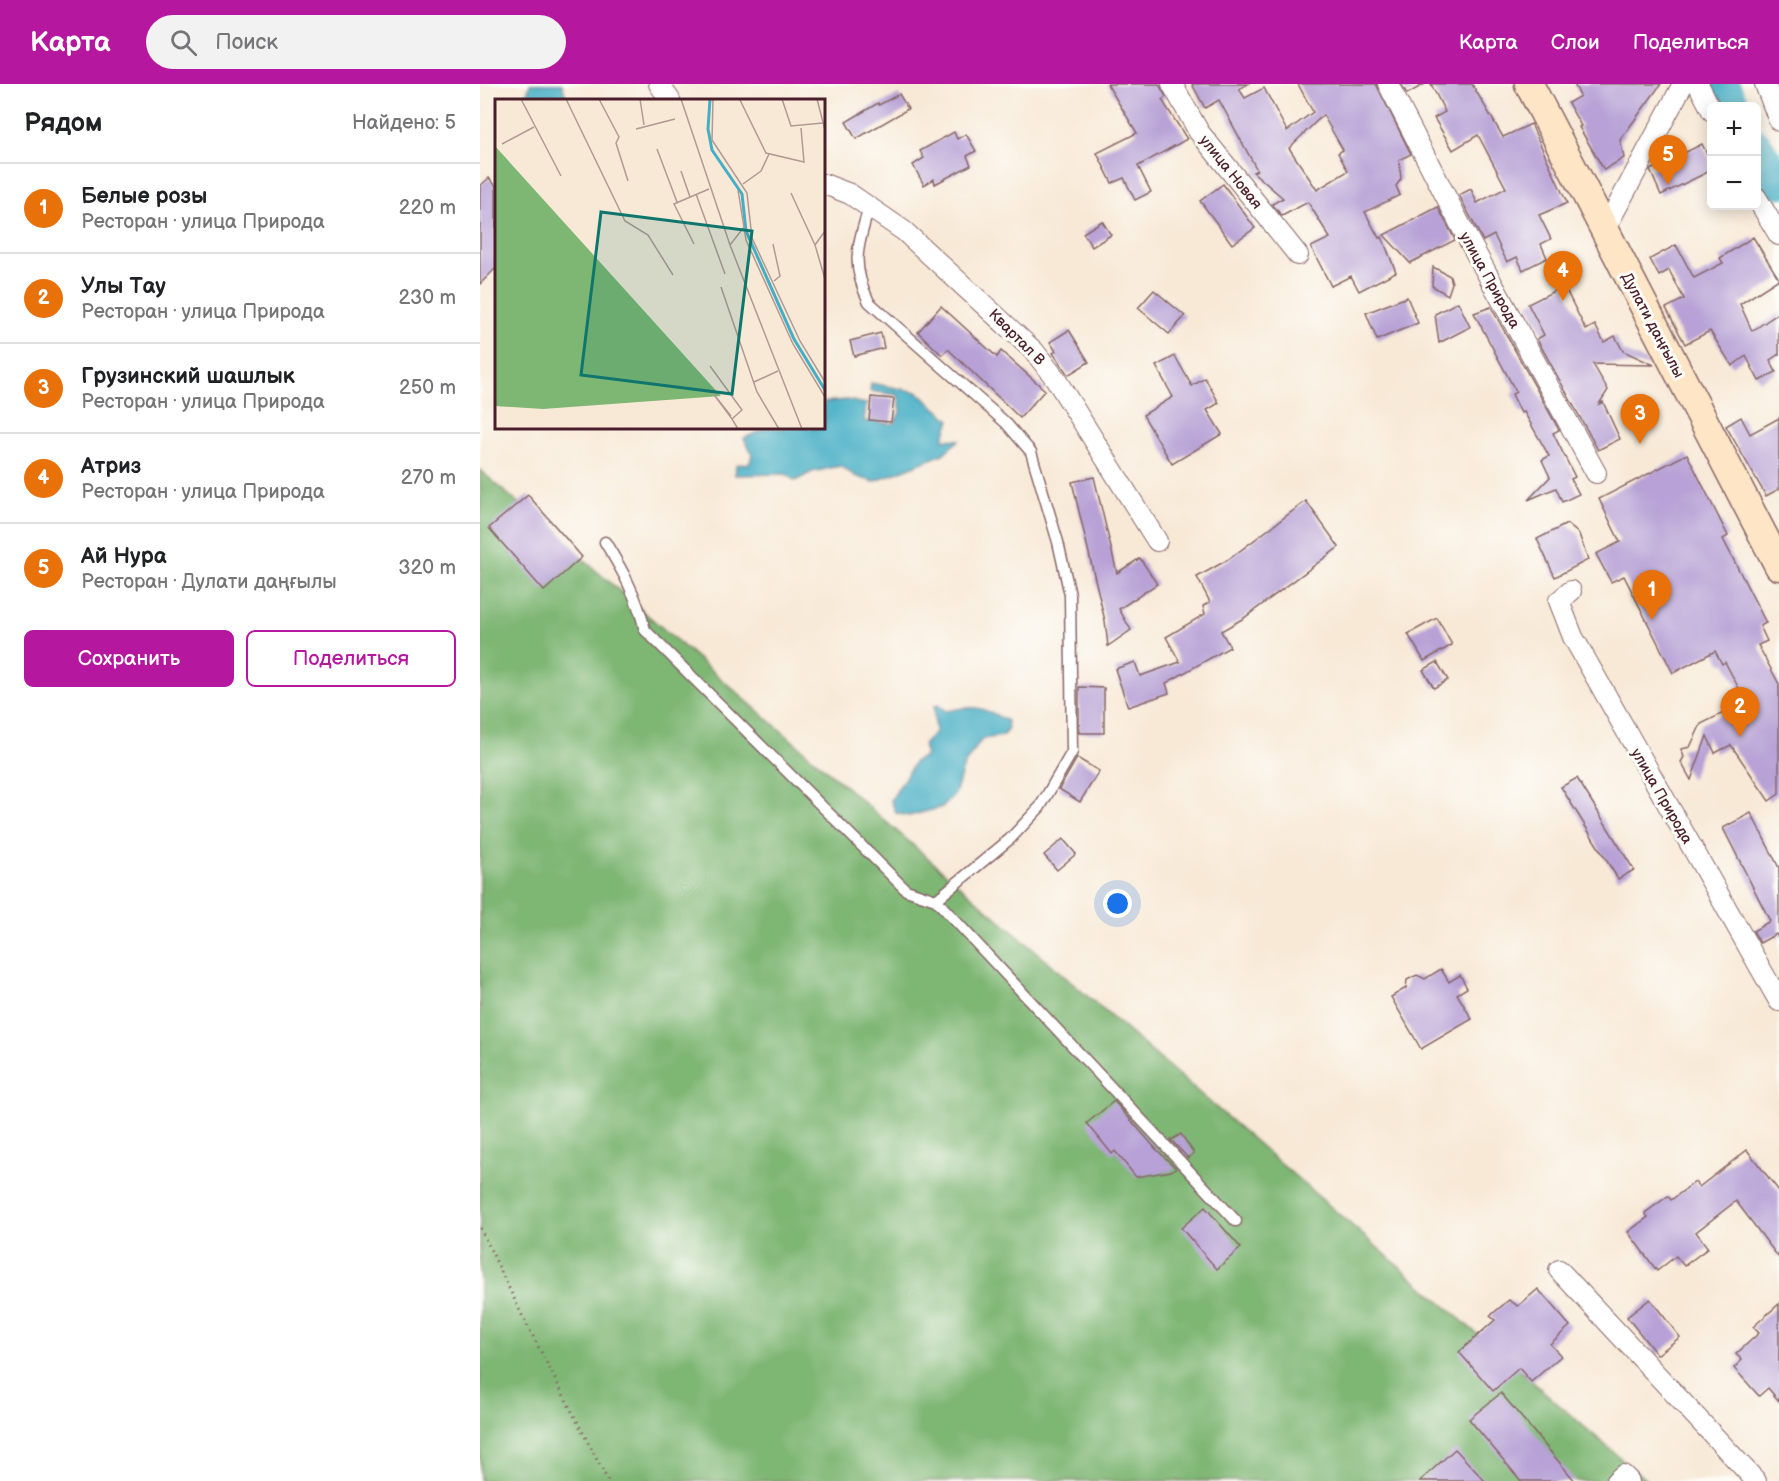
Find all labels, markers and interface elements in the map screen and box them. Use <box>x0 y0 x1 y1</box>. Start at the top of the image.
search box <box>146 15 566 69</box>
text: Карта <box>30 26 110 59</box>
icon: search <box>167 26 200 59</box>
text: Поиск <box>215 29 278 56</box>
text: Карта <box>1459 30 1518 55</box>
text: Слои <box>1551 30 1600 55</box>
text: Поделиться <box>1633 30 1749 55</box>
inset map <box>495 99 825 429</box>
map controls <box>1707 102 1761 210</box>
button: + <box>1707 102 1761 156</box>
text: Рядом <box>24 108 102 139</box>
text: Найдено: 5 <box>352 111 456 135</box>
street label: улица Новая <box>1195 132 1266 213</box>
pin: 5 <box>1648 135 1688 185</box>
button: − <box>1707 156 1761 210</box>
text: Белые розы <box>81 183 207 210</box>
text: 1 <box>39 196 48 220</box>
text: 220 m <box>399 196 456 220</box>
text: Ресторан · улица Природа <box>81 210 325 234</box>
street label: улица Природа <box>1455 229 1524 332</box>
pin: 4 <box>1544 252 1582 301</box>
street label: Дулати даңғылы <box>1617 269 1688 381</box>
text: Улы Тау <box>81 273 166 300</box>
text: 2 <box>38 286 49 310</box>
text: 230 m <box>399 286 456 310</box>
text: Ресторан · улица Природа <box>81 300 325 324</box>
street label: Квартал В <box>984 305 1049 370</box>
text: Грузинский шашлык <box>81 363 295 390</box>
text: 3 <box>38 376 49 400</box>
text: 250 m <box>399 376 456 400</box>
text: Ресторан · улица Природа <box>81 390 325 414</box>
pin: 3 <box>1620 394 1660 444</box>
text: Атриз <box>81 453 141 480</box>
text: 4 <box>38 466 49 490</box>
text: 270 m <box>401 466 456 490</box>
text: Ресторан · улица Природа <box>81 480 325 504</box>
text: Ай Нура <box>81 543 167 570</box>
text: 5 <box>38 556 49 580</box>
text: 320 m <box>398 556 456 580</box>
text: Ресторан · Дулати даңғылы <box>81 570 337 594</box>
pin: 1 <box>1632 570 1672 620</box>
button: Сохранить <box>24 630 234 687</box>
button: Поделиться <box>246 630 456 687</box>
pin: 2 <box>1720 688 1760 737</box>
street label: улица Природа <box>1626 745 1697 848</box>
your location <box>1103 889 1132 918</box>

